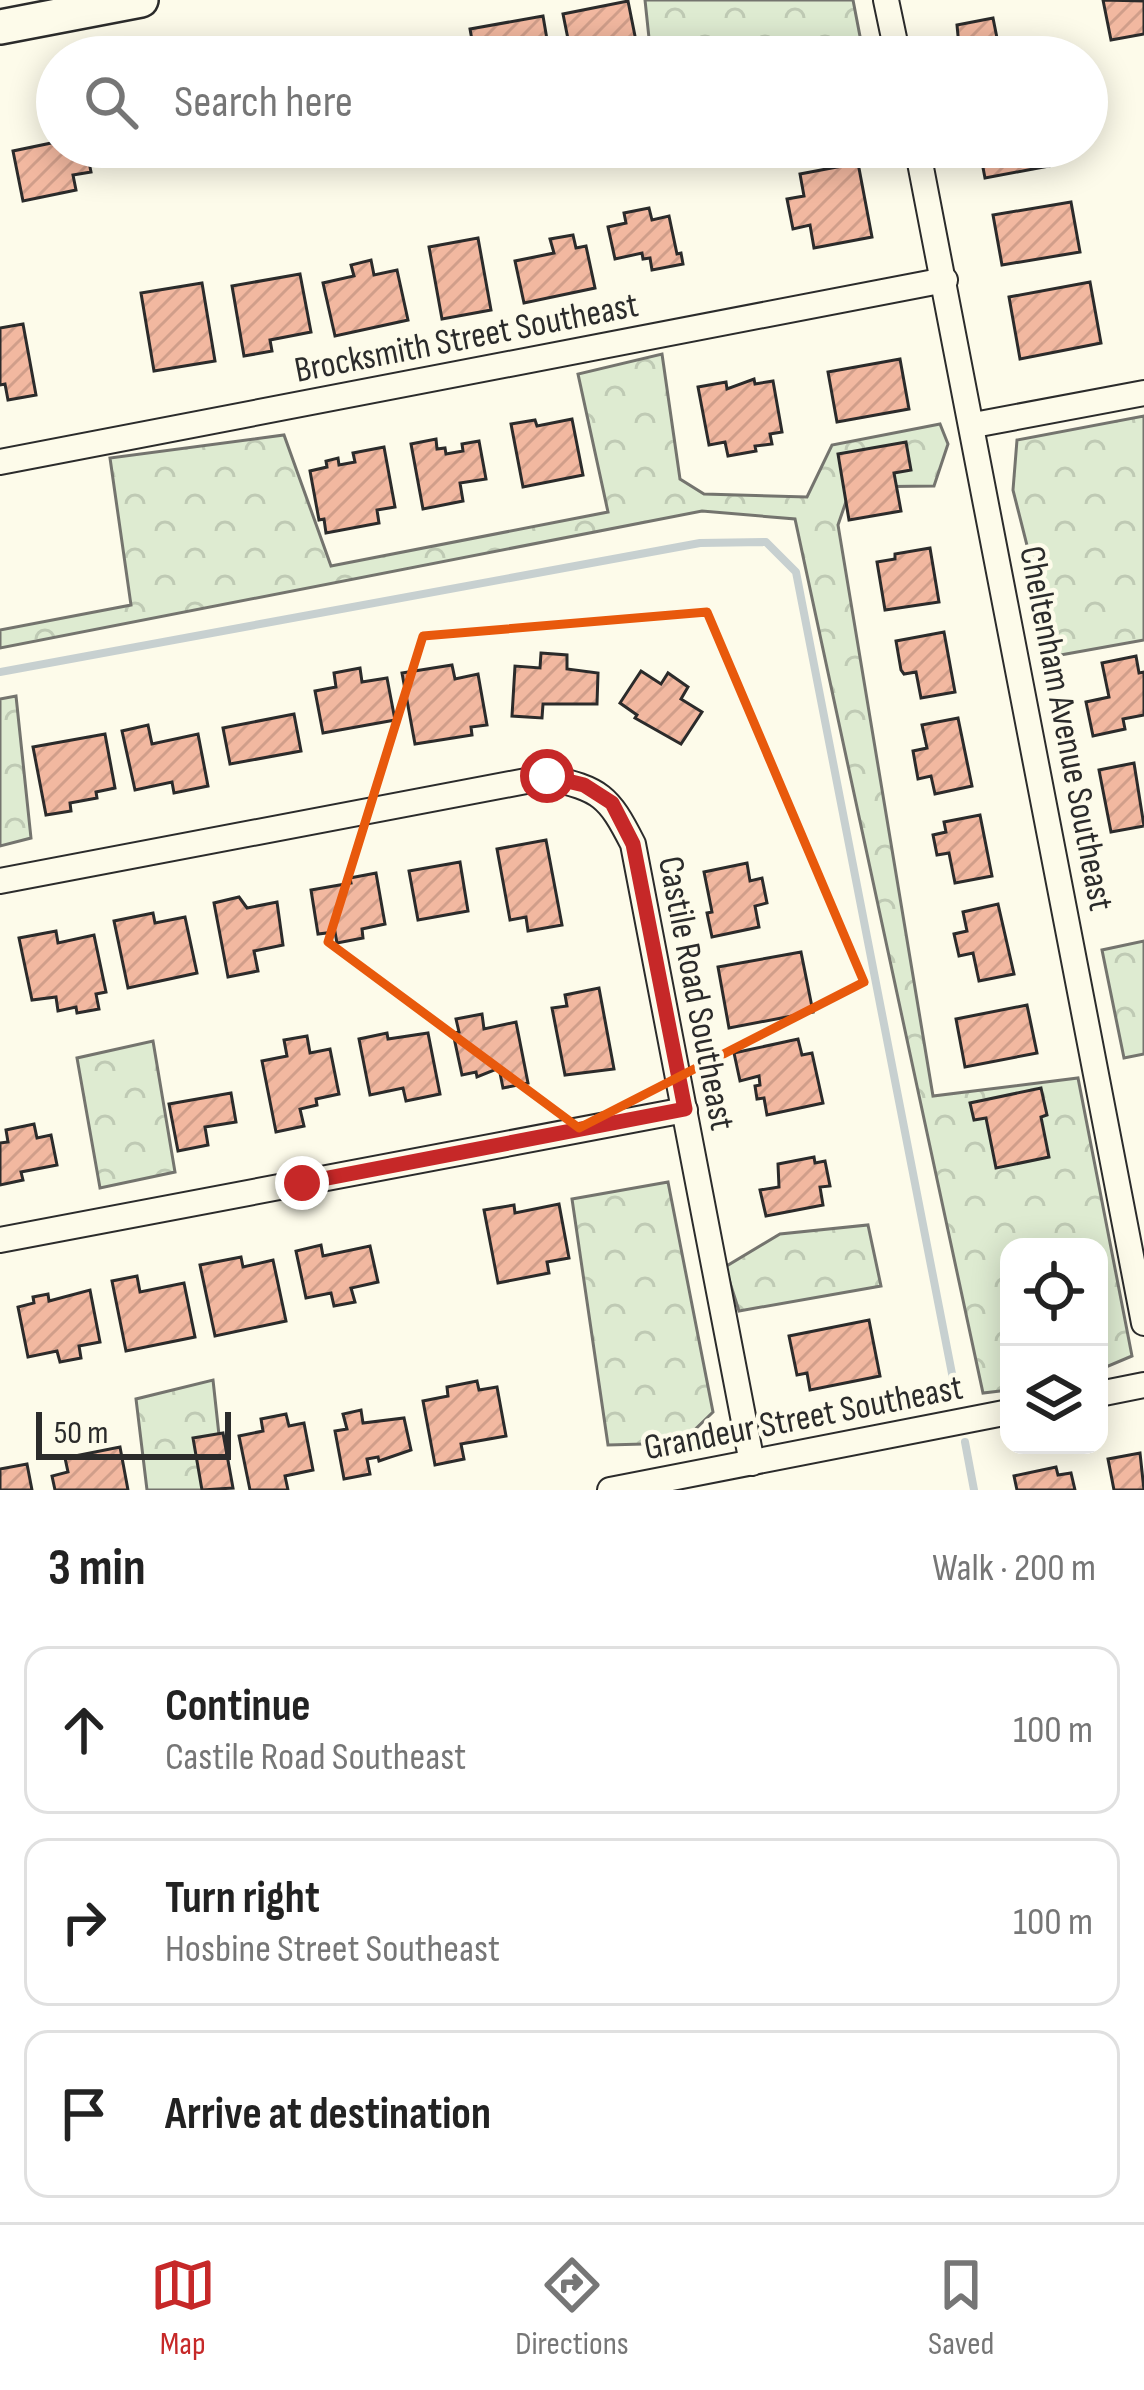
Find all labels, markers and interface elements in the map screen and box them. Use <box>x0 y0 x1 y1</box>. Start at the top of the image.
search box <box>36 36 1108 168</box>
icon: search <box>78 69 144 135</box>
text: Search here <box>174 75 353 130</box>
street label: Brocksmith Street Southeast <box>291 284 642 393</box>
street label: Cheltenham Avenue Southeast <box>1009 543 1122 914</box>
route start <box>520 749 574 803</box>
street label: Castile Road Southeast <box>648 853 743 1134</box>
route end <box>275 1156 329 1210</box>
map controls <box>1000 1238 1108 1454</box>
button: locate <box>1000 1238 1108 1346</box>
button: layers <box>1000 1346 1108 1454</box>
street label: Grandeur Street Southeast <box>641 1366 966 1470</box>
scale bar <box>36 1406 231 1459</box>
text: 50 m <box>54 1413 108 1453</box>
text: 3 min <box>48 1538 146 1599</box>
text: Walk · 200 m <box>932 1545 1096 1592</box>
text: Continue <box>165 1679 311 1734</box>
icon: ahead <box>51 1697 117 1763</box>
text: 100 m <box>1013 1707 1093 1754</box>
text: Castile Road Southeast <box>165 1734 466 1781</box>
text: Turn right <box>165 1871 320 1926</box>
icon: right <box>51 1889 117 1955</box>
text: 100 m <box>1013 1899 1093 1946</box>
text: Hosbine Street Southeast <box>165 1926 500 1973</box>
icon: arrive <box>51 2081 117 2147</box>
text: Arrive at destination <box>165 2087 491 2142</box>
tab: Map <box>150 2252 216 2364</box>
tab: Directions <box>515 2252 629 2364</box>
tab: Saved <box>928 2252 994 2364</box>

